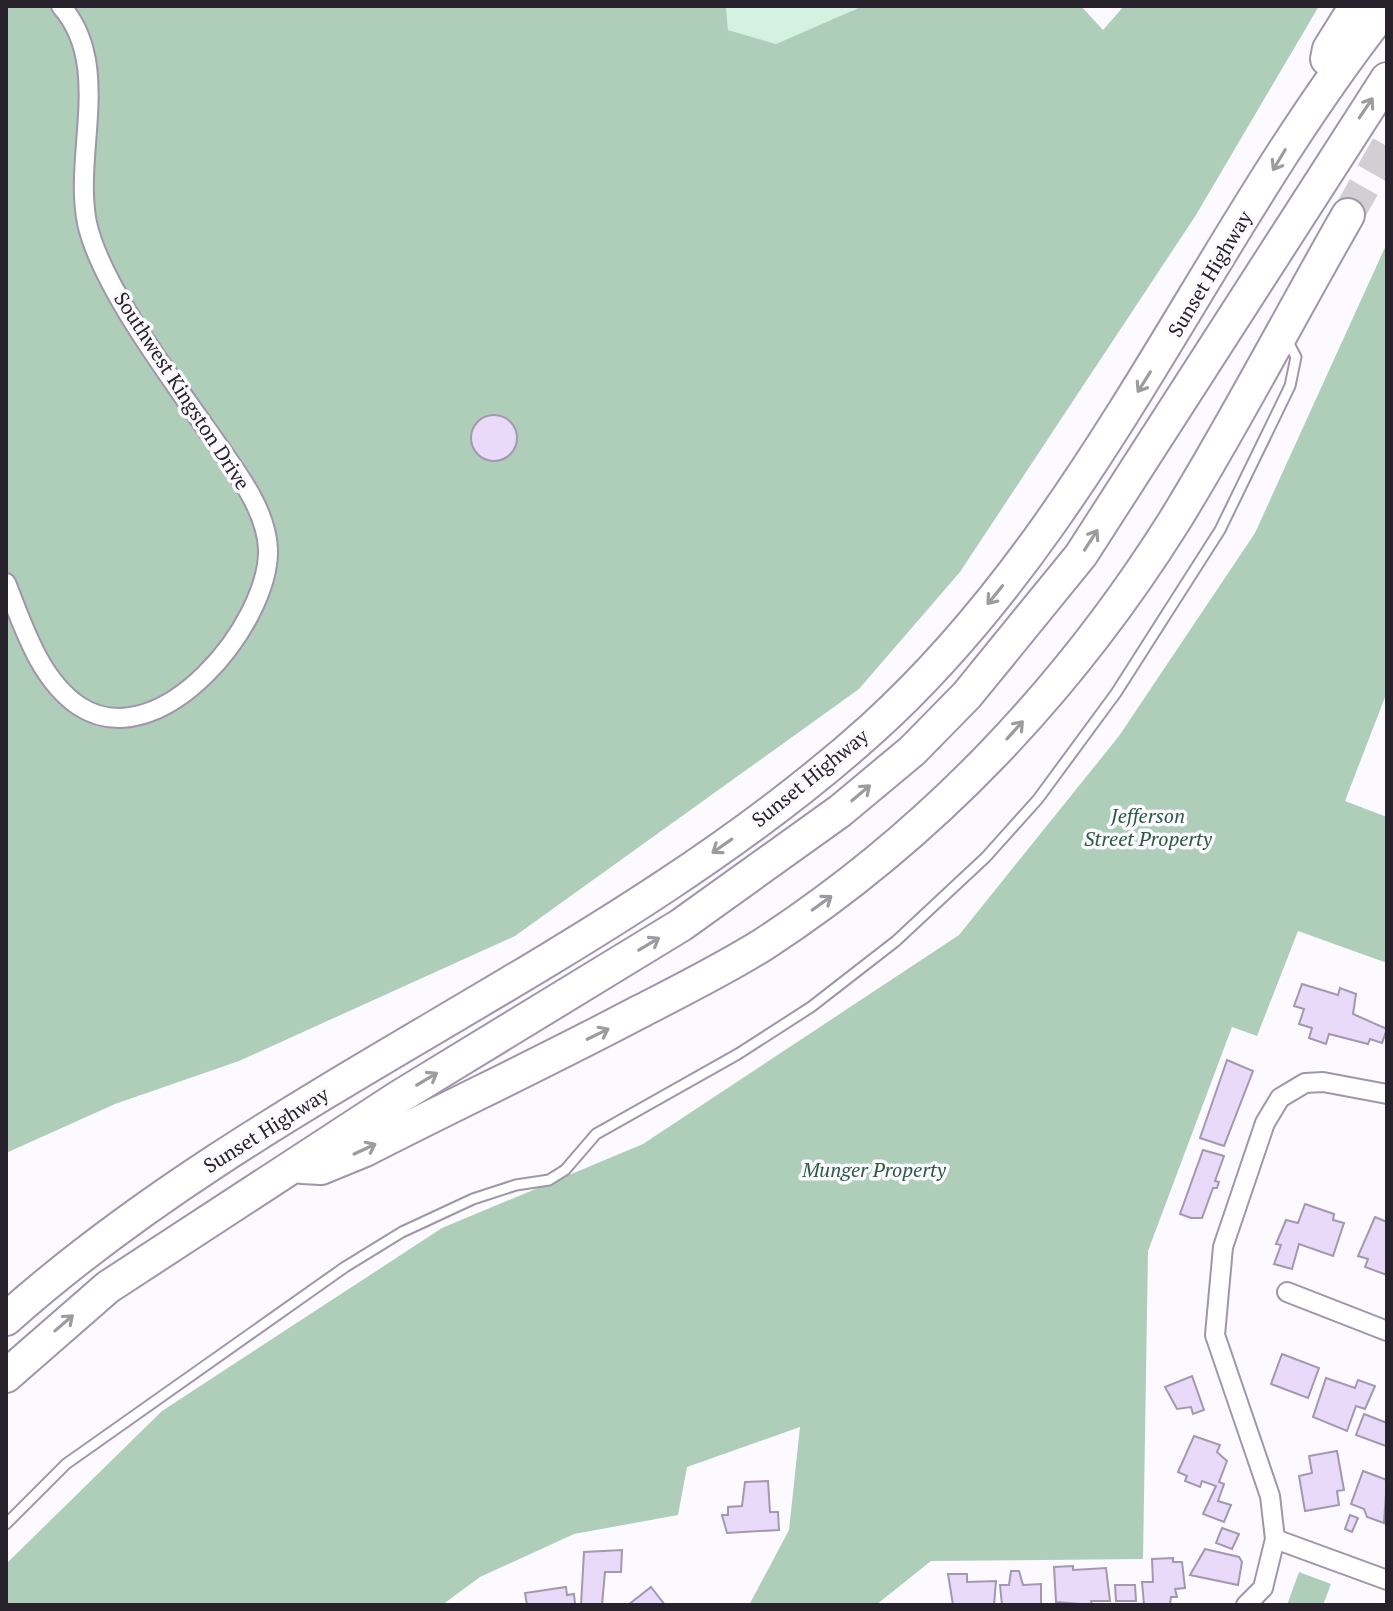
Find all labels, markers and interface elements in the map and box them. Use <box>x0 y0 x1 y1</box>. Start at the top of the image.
one-way arrow <box>1358 97 1374 119</box>
one-way arrow <box>1271 148 1287 171</box>
street label: Sunset Highway <box>1161 205 1258 342</box>
street label: Southwest Kingston Drive <box>108 287 257 495</box>
one-way arrow <box>1135 370 1151 393</box>
one-way arrow <box>1083 529 1100 551</box>
one-way arrow <box>986 585 1004 605</box>
one-way arrow <box>1006 721 1024 741</box>
street label: Sunset Highway <box>746 722 874 833</box>
one-way arrow <box>850 784 871 802</box>
park label: Jefferson Street Property <box>1084 802 1213 852</box>
one-way arrow <box>712 838 734 854</box>
one-way arrow <box>811 895 832 912</box>
one-way arrow <box>637 936 660 952</box>
one-way arrow <box>585 1025 609 1041</box>
one-way arrow <box>415 1071 438 1087</box>
street label: Sunset Highway <box>198 1080 334 1179</box>
one-way arrow <box>352 1141 376 1156</box>
park label: Munger Property <box>801 1156 947 1183</box>
one-way arrow <box>53 1315 73 1333</box>

